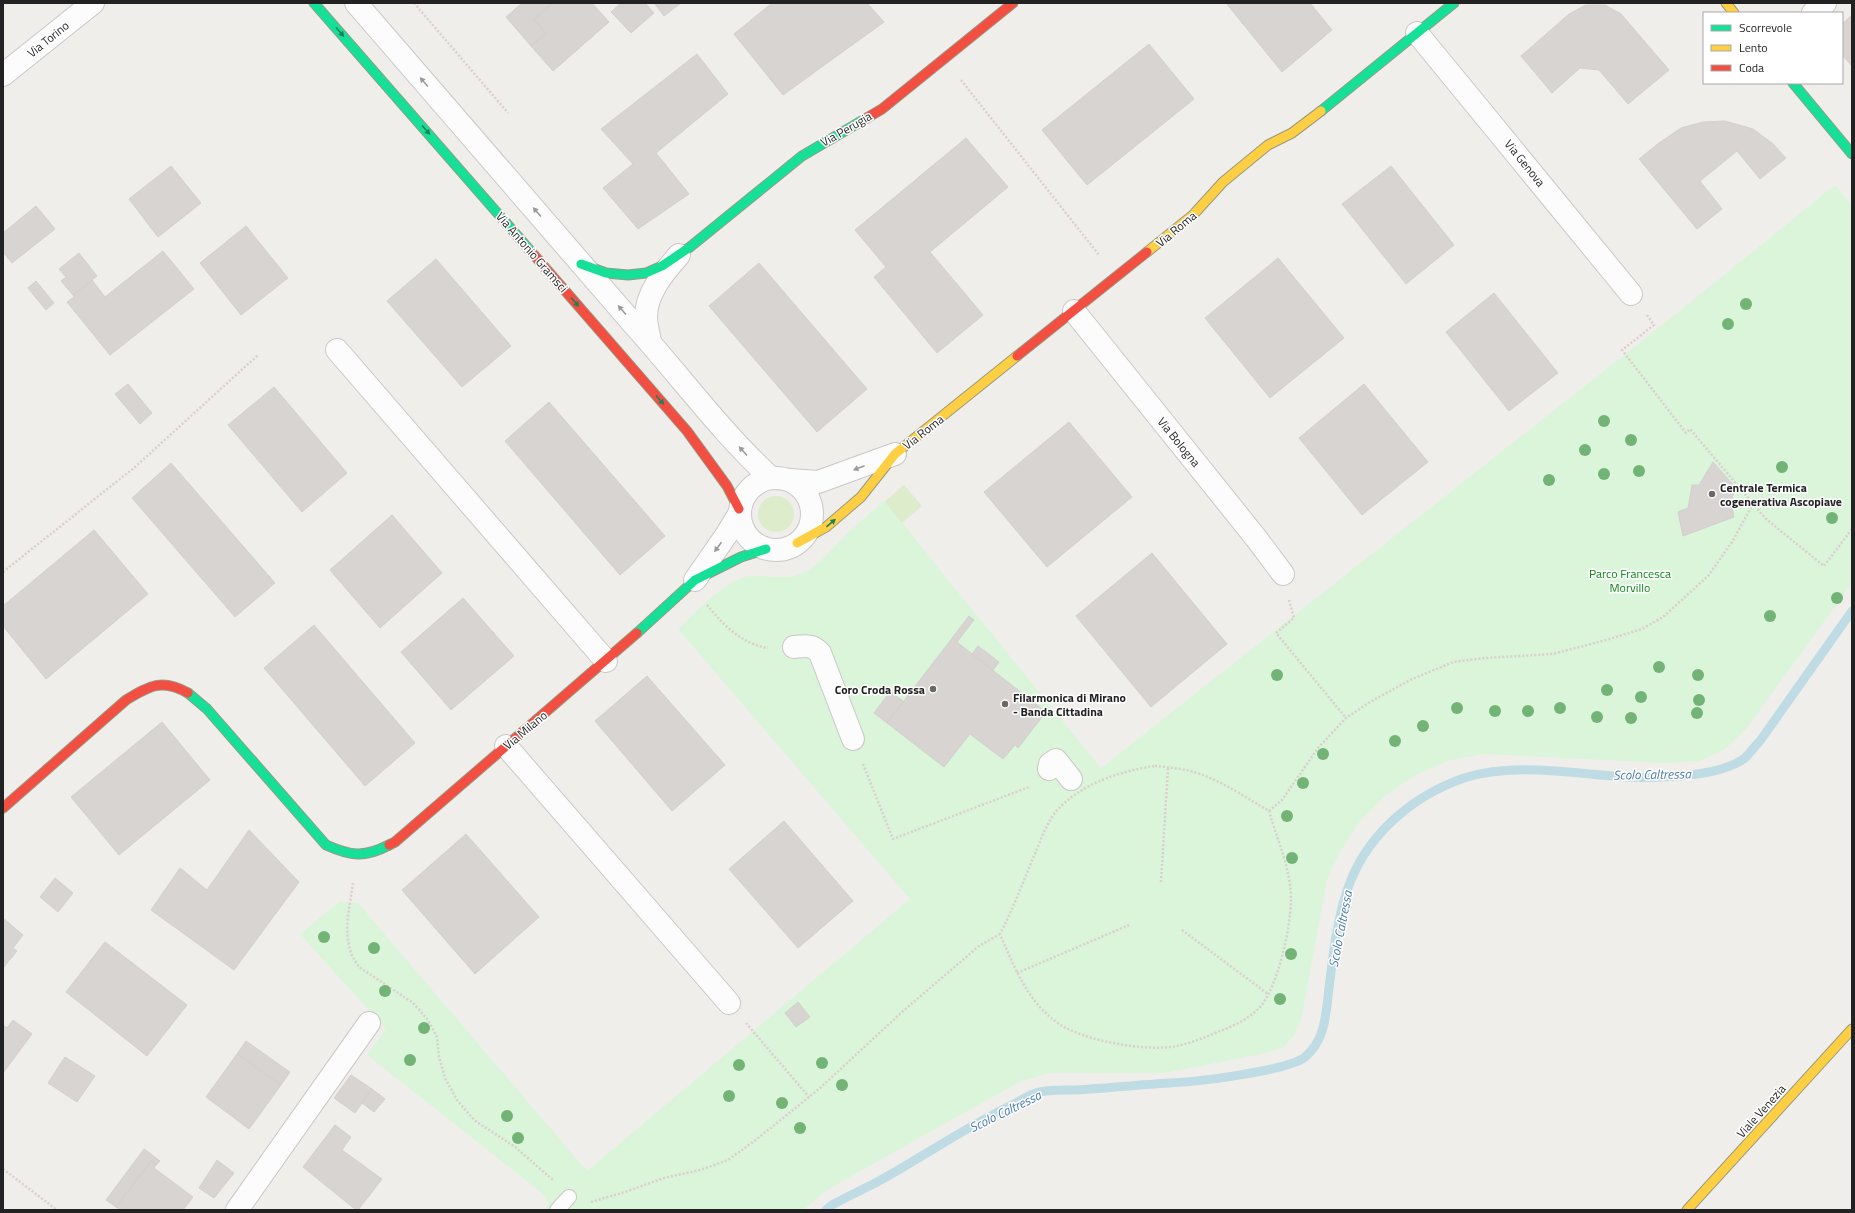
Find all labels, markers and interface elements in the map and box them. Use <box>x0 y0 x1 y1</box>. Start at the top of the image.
legend <box>1703 12 1843 84</box>
street label: Via Torino <box>23 16 73 62</box>
text: Scorrevole <box>1739 18 1792 37</box>
one-way arrow <box>335 28 344 37</box>
text: Lento <box>1739 38 1768 57</box>
text: Coda <box>1739 58 1764 77</box>
one-way arrow <box>420 76 429 87</box>
street label: Via Perugia <box>817 107 875 151</box>
one-way arrow <box>421 125 430 135</box>
street label: Via Genova <box>1500 135 1550 191</box>
one-way arrow <box>532 206 541 217</box>
street label: Via Roma <box>1152 206 1200 252</box>
street label: Via Antonio Gramsci <box>492 207 572 297</box>
one-way arrow <box>571 297 580 308</box>
one-way arrow <box>617 305 626 315</box>
one-way arrow <box>656 395 665 406</box>
street label: Via Roma <box>898 410 948 454</box>
street label: Via Bologna <box>1153 413 1205 471</box>
one-way arrow <box>739 445 748 456</box>
one-way arrow <box>852 466 864 472</box>
place label: Centrale Termica cogenerativa Ascopiave <box>1720 478 1842 511</box>
marker: Centrale Termica cogenerativa Ascopiave <box>1707 489 1717 499</box>
one-way arrow <box>825 519 836 528</box>
one-way arrow <box>714 542 722 553</box>
park label: Parco Francesca Morvillo <box>1589 564 1671 597</box>
place label: Coro Croda Rossa <box>835 680 925 699</box>
marker: Coro Croda Rossa <box>928 684 938 694</box>
place label: Filarmonica di Mirano - Banda Cittadina <box>1013 688 1126 721</box>
marker: Filarmonica di Mirano - Banda Cittadina <box>1000 699 1010 709</box>
street label: Via Milano <box>499 706 551 754</box>
water label: Scolo Caltressa <box>1613 763 1692 785</box>
water label: Scolo Caltressa <box>1323 888 1358 969</box>
street label: Viale Venezia <box>1732 1080 1790 1142</box>
water label: Scolo Caltressa <box>966 1084 1046 1137</box>

